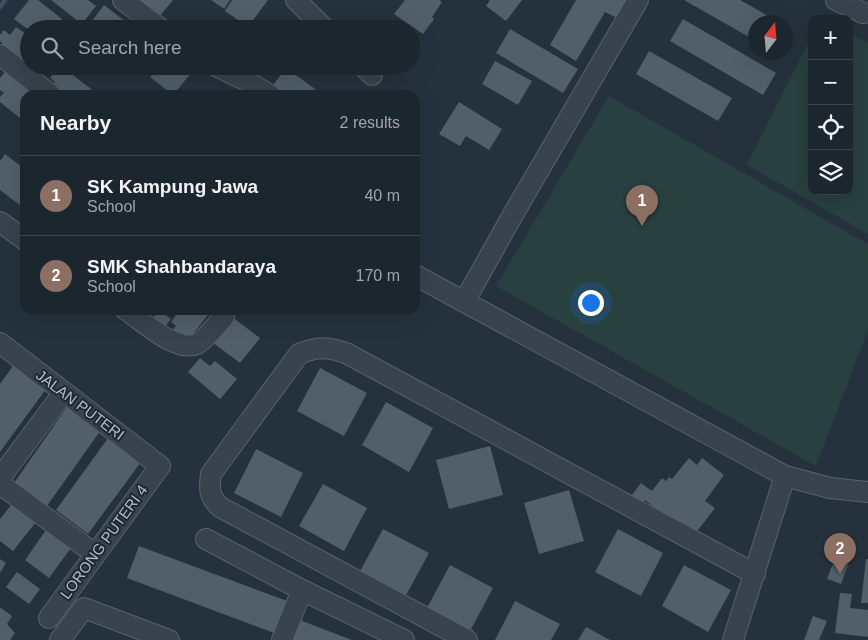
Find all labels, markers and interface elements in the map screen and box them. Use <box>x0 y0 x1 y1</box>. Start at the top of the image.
north arrow <box>748 15 793 60</box>
map controls <box>808 15 853 195</box>
button: + <box>808 15 853 60</box>
search box <box>20 20 420 75</box>
icon: search <box>38 34 66 62</box>
text: Search here <box>78 37 182 58</box>
button: − <box>808 60 853 105</box>
button: locate <box>808 105 853 150</box>
text: Nearby <box>40 111 111 134</box>
text: 2 results <box>340 114 400 131</box>
button: layers <box>808 150 853 195</box>
text: SK Kampung Jawa <box>87 176 258 197</box>
pin: 1 <box>626 185 658 226</box>
text: 1 <box>52 187 60 204</box>
text: 40 m <box>364 187 400 204</box>
text: School <box>87 198 136 215</box>
text: SMK Shahbandaraya <box>87 256 276 277</box>
text: 2 <box>52 267 60 284</box>
text: 170 m <box>356 267 400 284</box>
text: School <box>87 278 136 295</box>
your location <box>578 290 604 316</box>
street label: JALAN PUTERI <box>33 366 128 443</box>
street label: LORONG PUTERI 4 <box>57 481 151 602</box>
pin: 2 <box>824 533 856 574</box>

